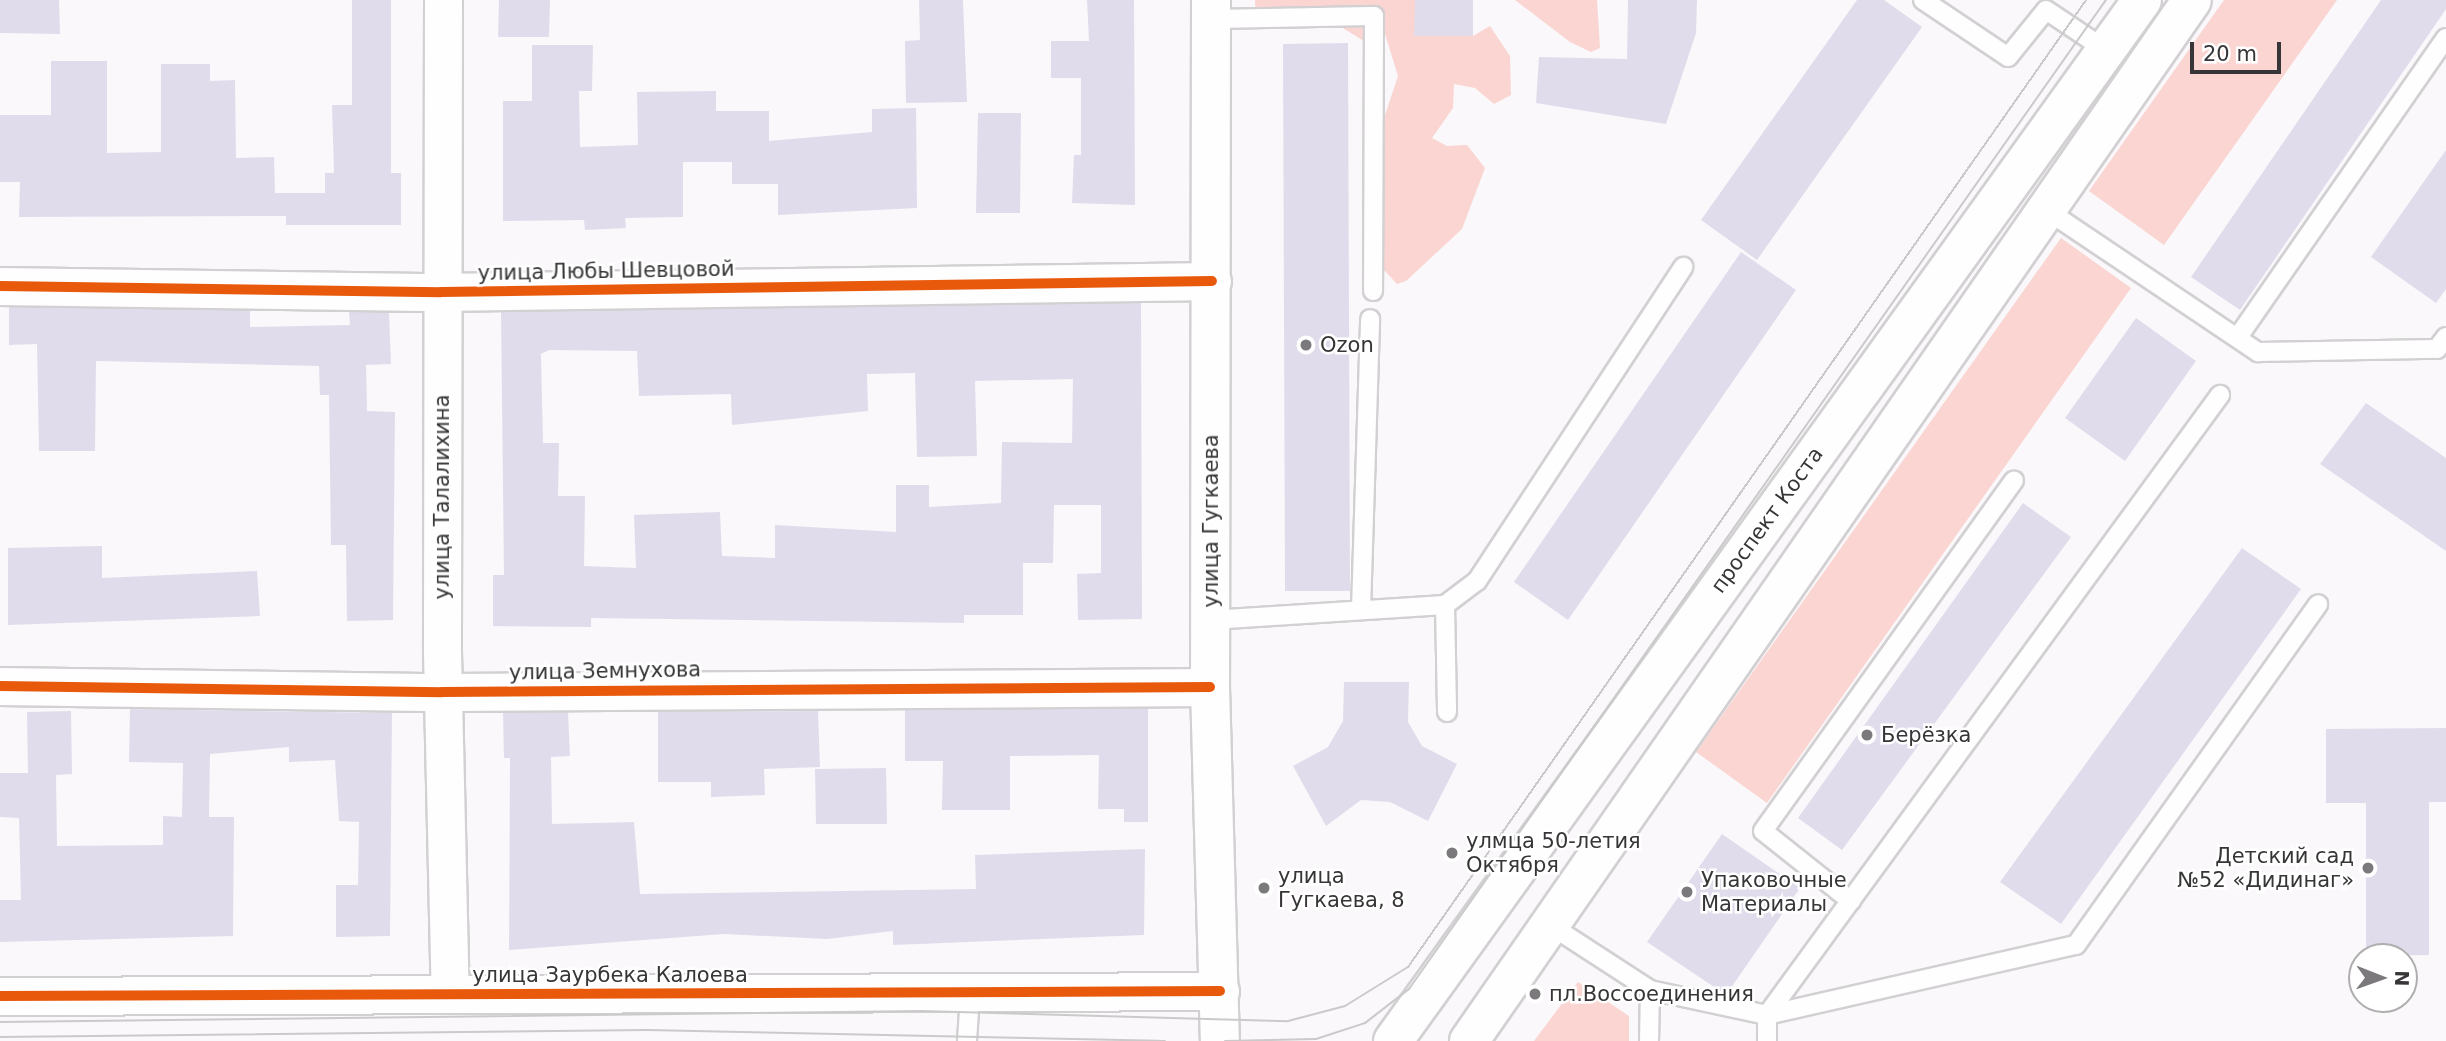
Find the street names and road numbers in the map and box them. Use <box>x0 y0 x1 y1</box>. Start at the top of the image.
street label: улица Любы Шевцовой <box>477 256 735 286</box>
street label: улица Талалихина <box>429 394 455 600</box>
street label: улица Гугкаева <box>1198 434 1224 608</box>
street label: проспект Коста <box>1706 442 1828 598</box>
street label: улица Земнухова <box>509 657 701 685</box>
street label: улица Заурбека Калоева <box>472 962 748 988</box>

